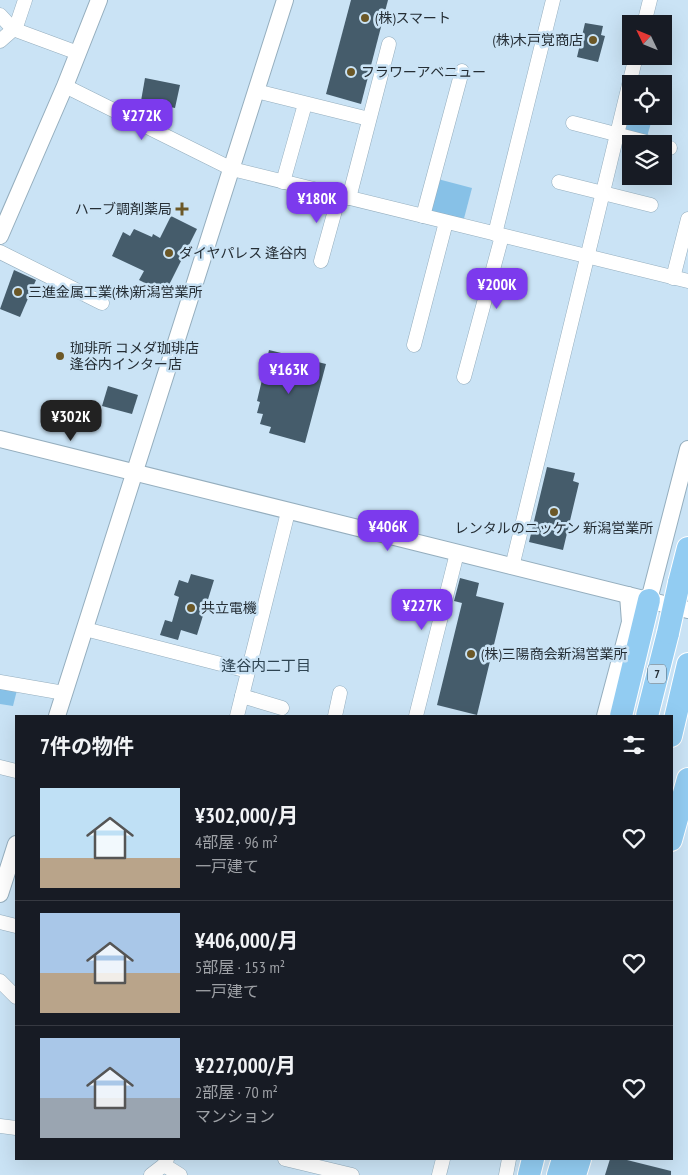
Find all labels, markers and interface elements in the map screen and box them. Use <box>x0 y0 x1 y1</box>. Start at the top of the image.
place label: (株)スマート <box>375 9 451 27</box>
marker: (株)スマート <box>359 12 371 24</box>
north arrow <box>622 15 672 65</box>
map controls <box>622 15 672 185</box>
place label: (株)木戸覚商店 <box>492 31 583 49</box>
marker: (株)木戸覚商店 <box>587 34 599 46</box>
place label: フラワーアベニュー <box>361 63 486 81</box>
marker: フラワーアベニュー <box>345 66 357 78</box>
button: locate <box>622 75 672 125</box>
pin: ¥272K <box>107 98 177 141</box>
text: ¥272K <box>123 105 161 125</box>
button: layers <box>622 135 672 185</box>
pin: ¥180K <box>282 182 352 224</box>
text: ¥180K <box>298 188 336 208</box>
place label: ハーブ調剤薬局 <box>75 200 172 218</box>
marker: ハーブ調剤薬局 <box>176 203 188 215</box>
place label: ダイヤパレス 逢谷内 <box>179 244 307 262</box>
marker: ダイヤパレス 逢谷内 <box>163 247 175 259</box>
pin: ¥200K <box>462 268 532 310</box>
text: ¥200K <box>478 274 516 294</box>
place label: 三進金属工業(株)新潟営業所 <box>28 283 203 301</box>
marker: 三進金属工業(株)新潟営業所 <box>12 286 24 298</box>
place label: 珈琲所 コメダ珈琲店 逢谷内インター店 <box>70 339 199 373</box>
marker: 珈琲所 コメダ珈琲店 逢谷内インター店 <box>54 350 66 362</box>
pin: ¥163K <box>254 352 324 395</box>
text: ¥163K <box>270 359 308 379</box>
pin: ¥302K <box>36 400 106 442</box>
text: ¥302K <box>52 406 90 426</box>
marker: レンタルのニッケン 新潟営業所 <box>548 506 560 518</box>
pin: ¥406K <box>353 510 423 552</box>
text: ¥406K <box>369 516 407 536</box>
place label: レンタルのニッケン 新潟営業所 <box>455 519 653 537</box>
pin: ¥227K <box>387 588 457 631</box>
text: ¥227K <box>403 595 441 615</box>
place label: 共立電機 <box>201 599 257 617</box>
marker: 共立電機 <box>185 602 197 614</box>
place label: (株)三陽商会新潟営業所 <box>481 645 628 663</box>
marker: (株)三陽商会新潟営業所 <box>465 648 477 660</box>
district label: 逢谷内二丁目 <box>221 656 311 675</box>
road number: 7 <box>648 664 666 684</box>
icon: filters <box>620 731 648 759</box>
text: 7件の物件 <box>40 733 134 760</box>
text: ¥302,000/月 <box>195 802 298 829</box>
icon: home <box>80 808 140 868</box>
icon: heart <box>620 824 648 852</box>
text: 4部屋 · 96 m² <box>195 832 278 852</box>
text: 一戸建て <box>195 856 259 876</box>
text: ¥406,000/月 <box>195 927 298 954</box>
icon: home <box>80 933 140 993</box>
icon: heart <box>620 949 648 977</box>
text: 5部屋 · 153 m² <box>195 957 285 977</box>
text: 一戸建て <box>195 981 259 1001</box>
text: ¥227,000/月 <box>195 1052 296 1079</box>
icon: home <box>80 1058 140 1118</box>
icon: heart <box>620 1074 648 1102</box>
text: 2部屋 · 70 m² <box>195 1082 278 1102</box>
text: マンション <box>195 1106 275 1126</box>

